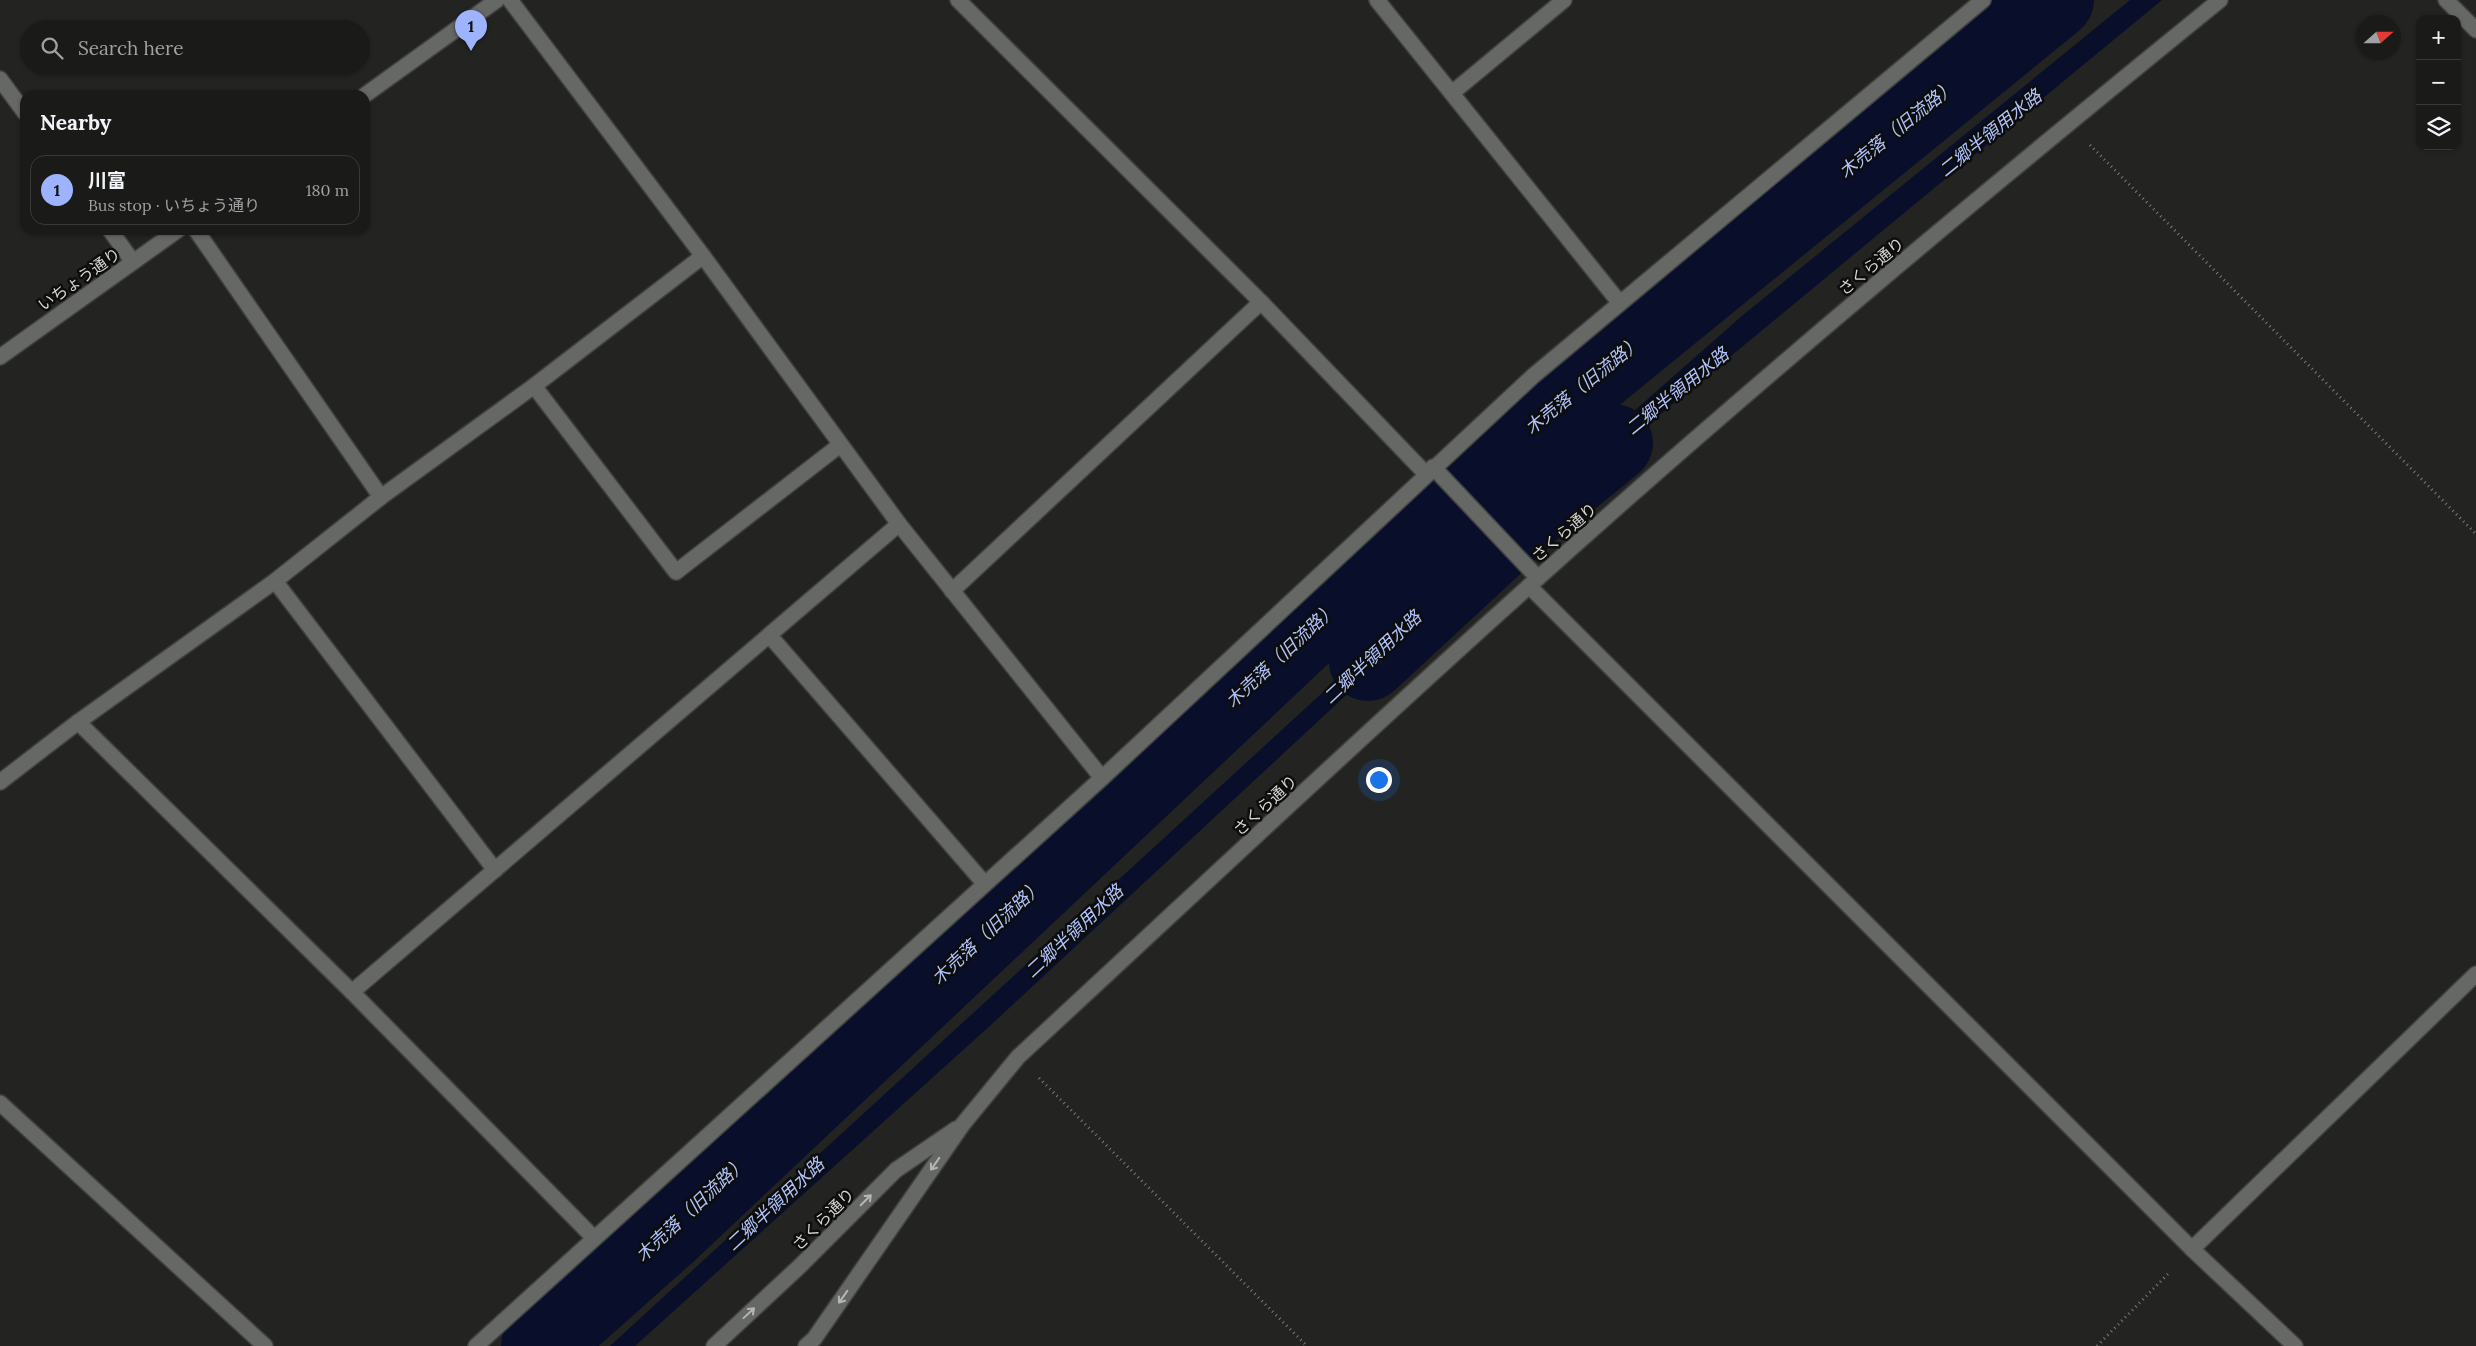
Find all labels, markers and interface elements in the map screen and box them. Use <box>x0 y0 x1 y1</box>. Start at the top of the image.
pin: 1 <box>455 10 487 51</box>
north arrow <box>2356 15 2401 60</box>
map controls <box>2416 15 2461 150</box>
button: + <box>2416 15 2461 60</box>
search box <box>20 20 370 75</box>
icon: search <box>38 34 66 62</box>
text: Search here <box>78 36 184 60</box>
button: − <box>2416 60 2461 105</box>
water label: 木売落（旧流路） <box>1834 75 1960 183</box>
water label: 二郷半領用水路 <box>1934 83 2048 182</box>
button: layers <box>2416 105 2461 150</box>
text: Nearby <box>40 109 111 136</box>
text: 川富 <box>88 168 126 192</box>
text: 1 <box>54 180 60 200</box>
text: 180 m <box>306 180 349 200</box>
text: Bus stop · いちょう通り <box>88 195 260 215</box>
street label: さくら通り <box>1834 233 1908 299</box>
street label: いちょう通り <box>34 243 124 315</box>
water label: 木売落（旧流路） <box>1520 331 1646 439</box>
water label: 二郷半領用水路 <box>1621 341 1735 440</box>
street label: さくら通り <box>1527 498 1601 566</box>
water label: 木売落（旧流路） <box>1220 597 1342 713</box>
water label: 二郷半領用水路 <box>1318 604 1427 708</box>
your location <box>1366 767 1392 793</box>
street label: さくら通り <box>1229 770 1301 840</box>
water label: 木売落（旧流路） <box>926 874 1048 990</box>
water label: 二郷半領用水路 <box>1020 878 1129 982</box>
water label: 木売落（旧流路） <box>630 1151 752 1267</box>
water label: 二郷半領用水路 <box>721 1151 830 1255</box>
one-way arrow <box>930 1157 940 1171</box>
street label: さくら通り <box>788 1184 858 1254</box>
one-way arrow <box>860 1194 872 1206</box>
one-way arrow <box>838 1290 848 1304</box>
one-way arrow <box>743 1307 756 1319</box>

